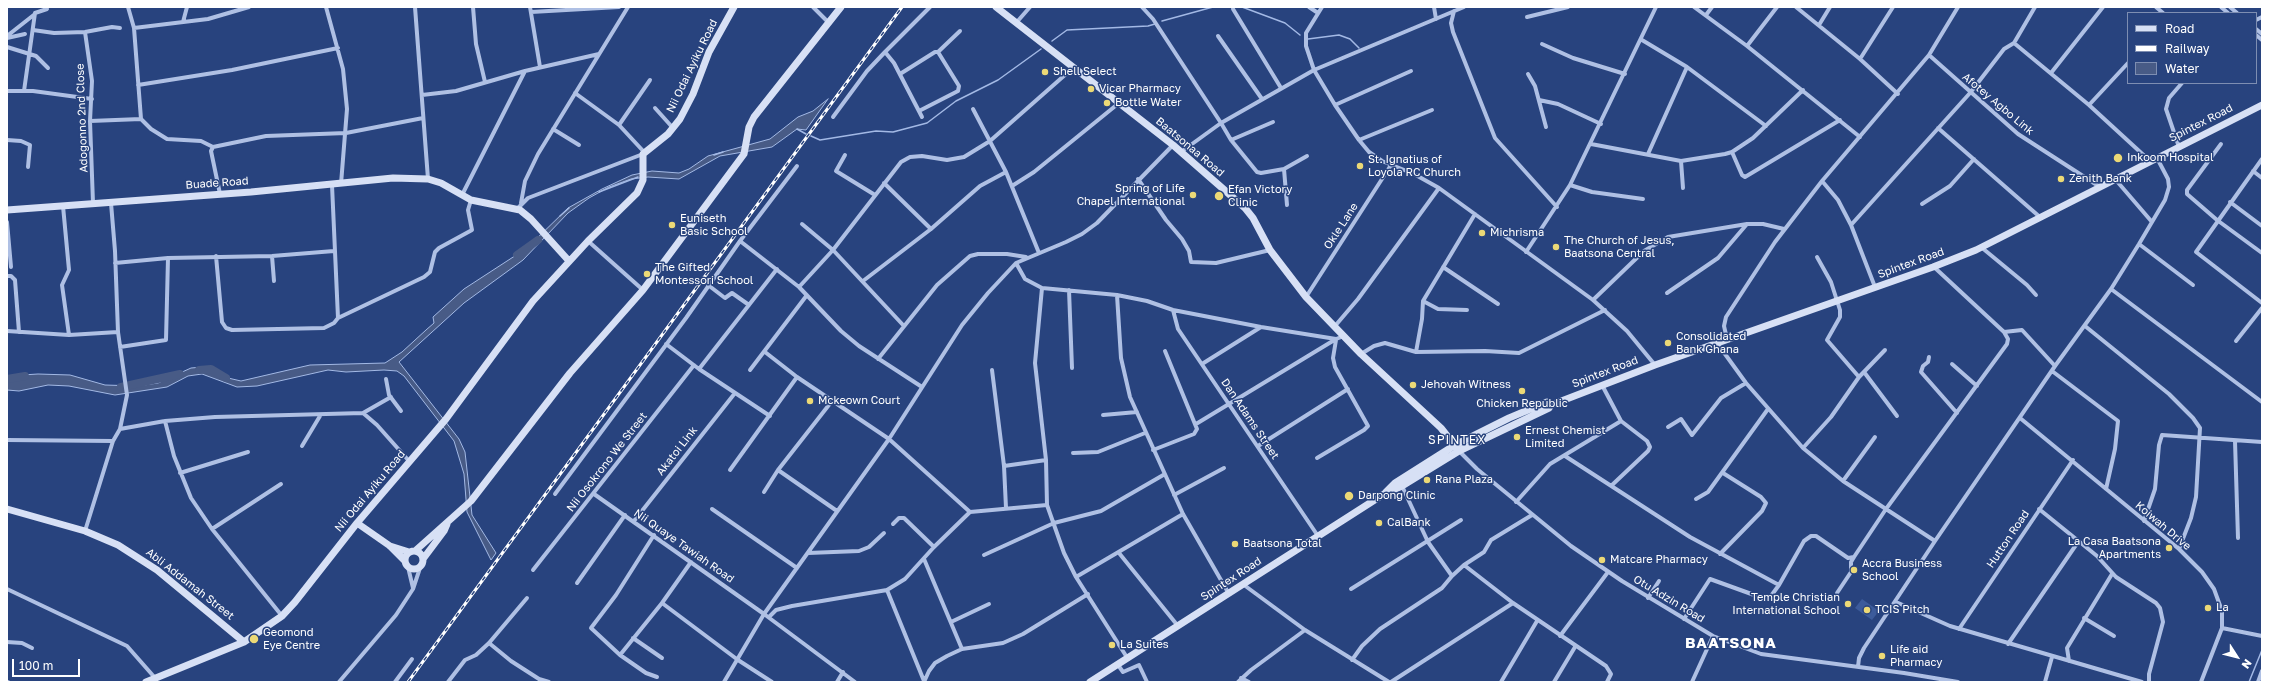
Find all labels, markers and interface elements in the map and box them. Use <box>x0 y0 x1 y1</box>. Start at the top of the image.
legend <box>2127 12 2257 84</box>
street label: Nii Odai Ayiku Road <box>664 17 720 115</box>
text: Road <box>2165 21 2194 36</box>
text: Railway <box>2165 41 2210 56</box>
text: Water <box>2165 61 2199 76</box>
street label: Adogonno 2nd Close <box>73 63 91 173</box>
place label: Shell Select <box>1053 65 1117 79</box>
marker: Shell Select <box>1040 67 1050 77</box>
street label: Afotey Agbo Link <box>1959 70 2037 138</box>
place label: Vicar Pharmacy <box>1099 82 1181 96</box>
marker: Vicar Pharmacy <box>1086 84 1096 94</box>
place label: Bottle Water <box>1115 96 1181 110</box>
marker: Bottle Water <box>1102 98 1112 108</box>
street label: Spintex Road <box>2167 101 2235 145</box>
street label: Baatsonaa Road <box>1153 114 1227 180</box>
place label: Inkoom Hospital <box>2127 151 2214 165</box>
marker: Inkoom Hospital <box>2112 152 2124 164</box>
place label: St. Ignatius of Loyola RC Church <box>1368 153 1461 179</box>
marker: St. Ignatius of Loyola RC Church <box>1355 161 1365 171</box>
place label: Zenith Bank <box>2069 172 2132 186</box>
street label: Buade Road <box>185 174 249 192</box>
marker: Zenith Bank <box>2056 174 2066 184</box>
place label: Spring of Life Chapel International <box>1077 182 1185 208</box>
place label: Efan Victory Clinic <box>1228 183 1292 209</box>
marker: Spring of Life Chapel International <box>1188 190 1198 200</box>
marker: Efan Victory Clinic <box>1213 190 1225 202</box>
street label: Okle Lane <box>1321 200 1361 252</box>
place label: Euniseth Basic School <box>680 212 748 238</box>
marker: Euniseth Basic School <box>667 220 677 230</box>
place label: Michrisma <box>1490 226 1544 240</box>
marker: Michrisma <box>1477 228 1487 238</box>
place label: The Church of Jesus, Baatsona Central <box>1564 234 1675 260</box>
marker: The Church of Jesus, Baatsona Central <box>1551 242 1561 252</box>
street label: Spintex Road <box>1876 245 1946 281</box>
place label: The Gifted Montessori School <box>655 261 753 287</box>
marker: The Gifted Montessori School <box>642 269 652 279</box>
place label: Consolidated Bank Ghana <box>1676 330 1746 356</box>
marker: Consolidated Bank Ghana <box>1663 338 1673 348</box>
street label: Spintex Road <box>1570 353 1640 391</box>
street label: Dan Adams Street <box>1218 376 1282 462</box>
place label: Jehovah Witness <box>1421 378 1511 392</box>
marker: Jehovah Witness <box>1408 380 1418 390</box>
marker: Chicken Republic <box>1517 386 1527 396</box>
place label: Mckeown Court <box>818 394 900 408</box>
marker: Mckeown Court <box>805 396 815 406</box>
place label: Chicken Republic <box>1476 397 1568 411</box>
street label: Nii Osokrono We Street <box>564 410 650 514</box>
street label: Akatoi Link <box>654 424 700 478</box>
place label: Ernest Chemist Limited <box>1525 424 1606 450</box>
marker: Ernest Chemist Limited <box>1512 432 1522 442</box>
district label: SPINTEX <box>1428 433 1486 447</box>
street label: Nii Odai Ayiku Road <box>332 448 408 534</box>
place label: Rana Plaza <box>1435 473 1493 487</box>
marker: Rana Plaza <box>1422 475 1432 485</box>
place label: Darpong Clinic <box>1358 489 1436 503</box>
marker: Darpong Clinic <box>1343 490 1355 502</box>
street label: Koiwah Drive <box>2132 499 2194 553</box>
street label: Nii Quaye Tawiah Road <box>631 506 737 586</box>
street label: Hutton Road <box>1984 508 2032 570</box>
place label: CalBank <box>1387 516 1431 530</box>
marker: CalBank <box>1374 518 1384 528</box>
place label: La Casa Baatsona Apartments <box>2068 535 2161 561</box>
place label: Baatsona Total <box>1243 537 1322 551</box>
marker: Baatsona Total <box>1230 539 1240 549</box>
marker: La Casa Baatsona Apartments <box>2164 543 2174 553</box>
street label: Abli Addamah Street <box>143 545 237 623</box>
place label: Matcare Pharmacy <box>1610 553 1708 567</box>
street label: Spintex Road <box>1198 554 1264 604</box>
marker: Matcare Pharmacy <box>1597 555 1607 565</box>
place label: Accra Business School <box>1862 557 1942 583</box>
marker: Accra Business School <box>1849 565 1859 575</box>
street label: Otu Adzin Road <box>1631 572 1707 626</box>
place label: Temple Christian International School <box>1732 591 1840 617</box>
marker: Temple Christian International School <box>1843 599 1853 609</box>
place label: La <box>2216 601 2229 615</box>
place label: TCIS Pitch <box>1875 603 1930 617</box>
marker: La <box>2203 603 2213 613</box>
marker: TCIS Pitch <box>1862 605 1872 615</box>
place label: Geomond Eye Centre <box>263 626 320 652</box>
marker: Geomond Eye Centre <box>248 633 260 645</box>
district label: BAATSONA <box>1685 634 1777 652</box>
north arrow <box>2217 637 2257 677</box>
place label: La Suites <box>1120 638 1169 652</box>
marker: La Suites <box>1107 640 1117 650</box>
place label: Life aid Pharmacy <box>1890 643 1942 669</box>
scale bar <box>14 651 82 677</box>
marker: Life aid Pharmacy <box>1877 651 1887 661</box>
text: N <box>2239 657 2255 672</box>
text: 100 m <box>19 658 53 673</box>

